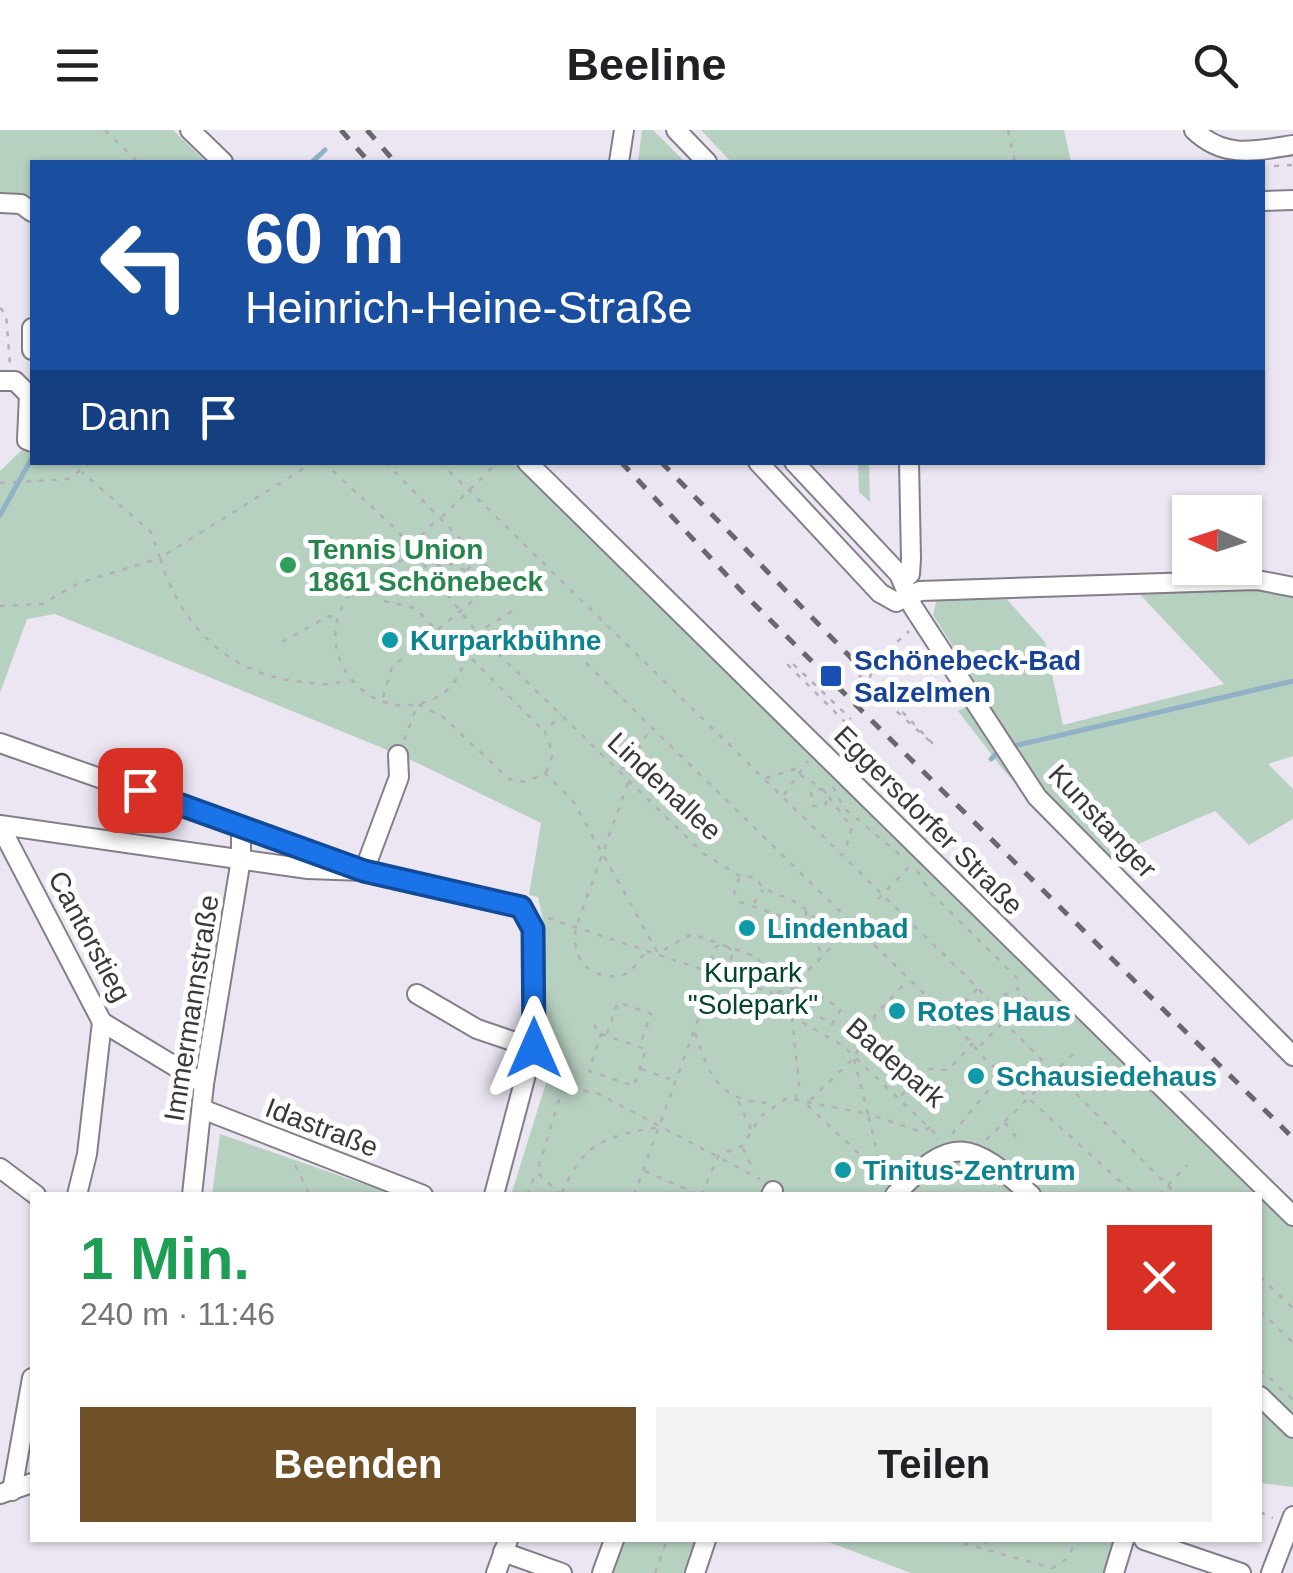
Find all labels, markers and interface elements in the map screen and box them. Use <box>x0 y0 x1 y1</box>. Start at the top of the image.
icon: menu <box>50 38 105 93</box>
icon: search <box>1188 38 1243 93</box>
text: Beeline <box>566 39 727 90</box>
icon: left <box>80 200 210 330</box>
text: 60 m <box>245 200 405 278</box>
text: Heinrich-Heine-Straße <box>245 282 693 333</box>
icon: arrive <box>191 390 246 445</box>
text: Dann <box>80 396 171 438</box>
north arrow <box>1172 495 1262 585</box>
map controls <box>1172 495 1262 585</box>
place label: Tennis Union 1861 Schönebeck <box>308 534 543 597</box>
marker: Tennis Union 1861 Schönebeck <box>277 554 299 576</box>
place label: Kurparkbühne <box>410 625 601 656</box>
marker: Kurparkbühne <box>379 629 401 651</box>
place label: Schönebeck-Bad Salzelmen <box>854 645 1081 708</box>
marker: Schönebeck-Bad Salzelmen <box>818 663 844 689</box>
street label: Eggersdorfer Straße <box>828 720 1029 921</box>
street label: Lindenallee <box>602 726 728 847</box>
pin <box>98 748 183 833</box>
street label: Kunstanger <box>1042 758 1163 884</box>
icon: arrive <box>113 763 168 818</box>
street label: Cantorstieg <box>42 866 137 1007</box>
street label: Immermannstraße <box>158 893 225 1123</box>
place label: Lindenbad <box>767 913 909 944</box>
marker: Lindenbad <box>736 917 758 939</box>
park label: Kurpark "Solepark" <box>688 957 818 1020</box>
position arrow <box>482 996 586 1100</box>
place label: Rotes Haus <box>917 996 1071 1027</box>
marker: Rotes Haus <box>886 1000 908 1022</box>
street label: Badepark <box>840 1011 952 1114</box>
place label: Schausiedehaus <box>996 1061 1217 1092</box>
marker: Schausiedehaus <box>965 1065 987 1087</box>
street label: Idastraße <box>261 1092 383 1163</box>
place label: Tinitus-Zentrum <box>863 1155 1076 1186</box>
marker: Tinitus-Zentrum <box>832 1159 854 1181</box>
text: 1 Min. <box>80 1225 250 1292</box>
button: close <box>1107 1225 1212 1330</box>
text: 240 m · 11:46 <box>80 1296 275 1332</box>
button: Beenden <box>80 1407 636 1522</box>
button: Teilen <box>656 1407 1212 1522</box>

